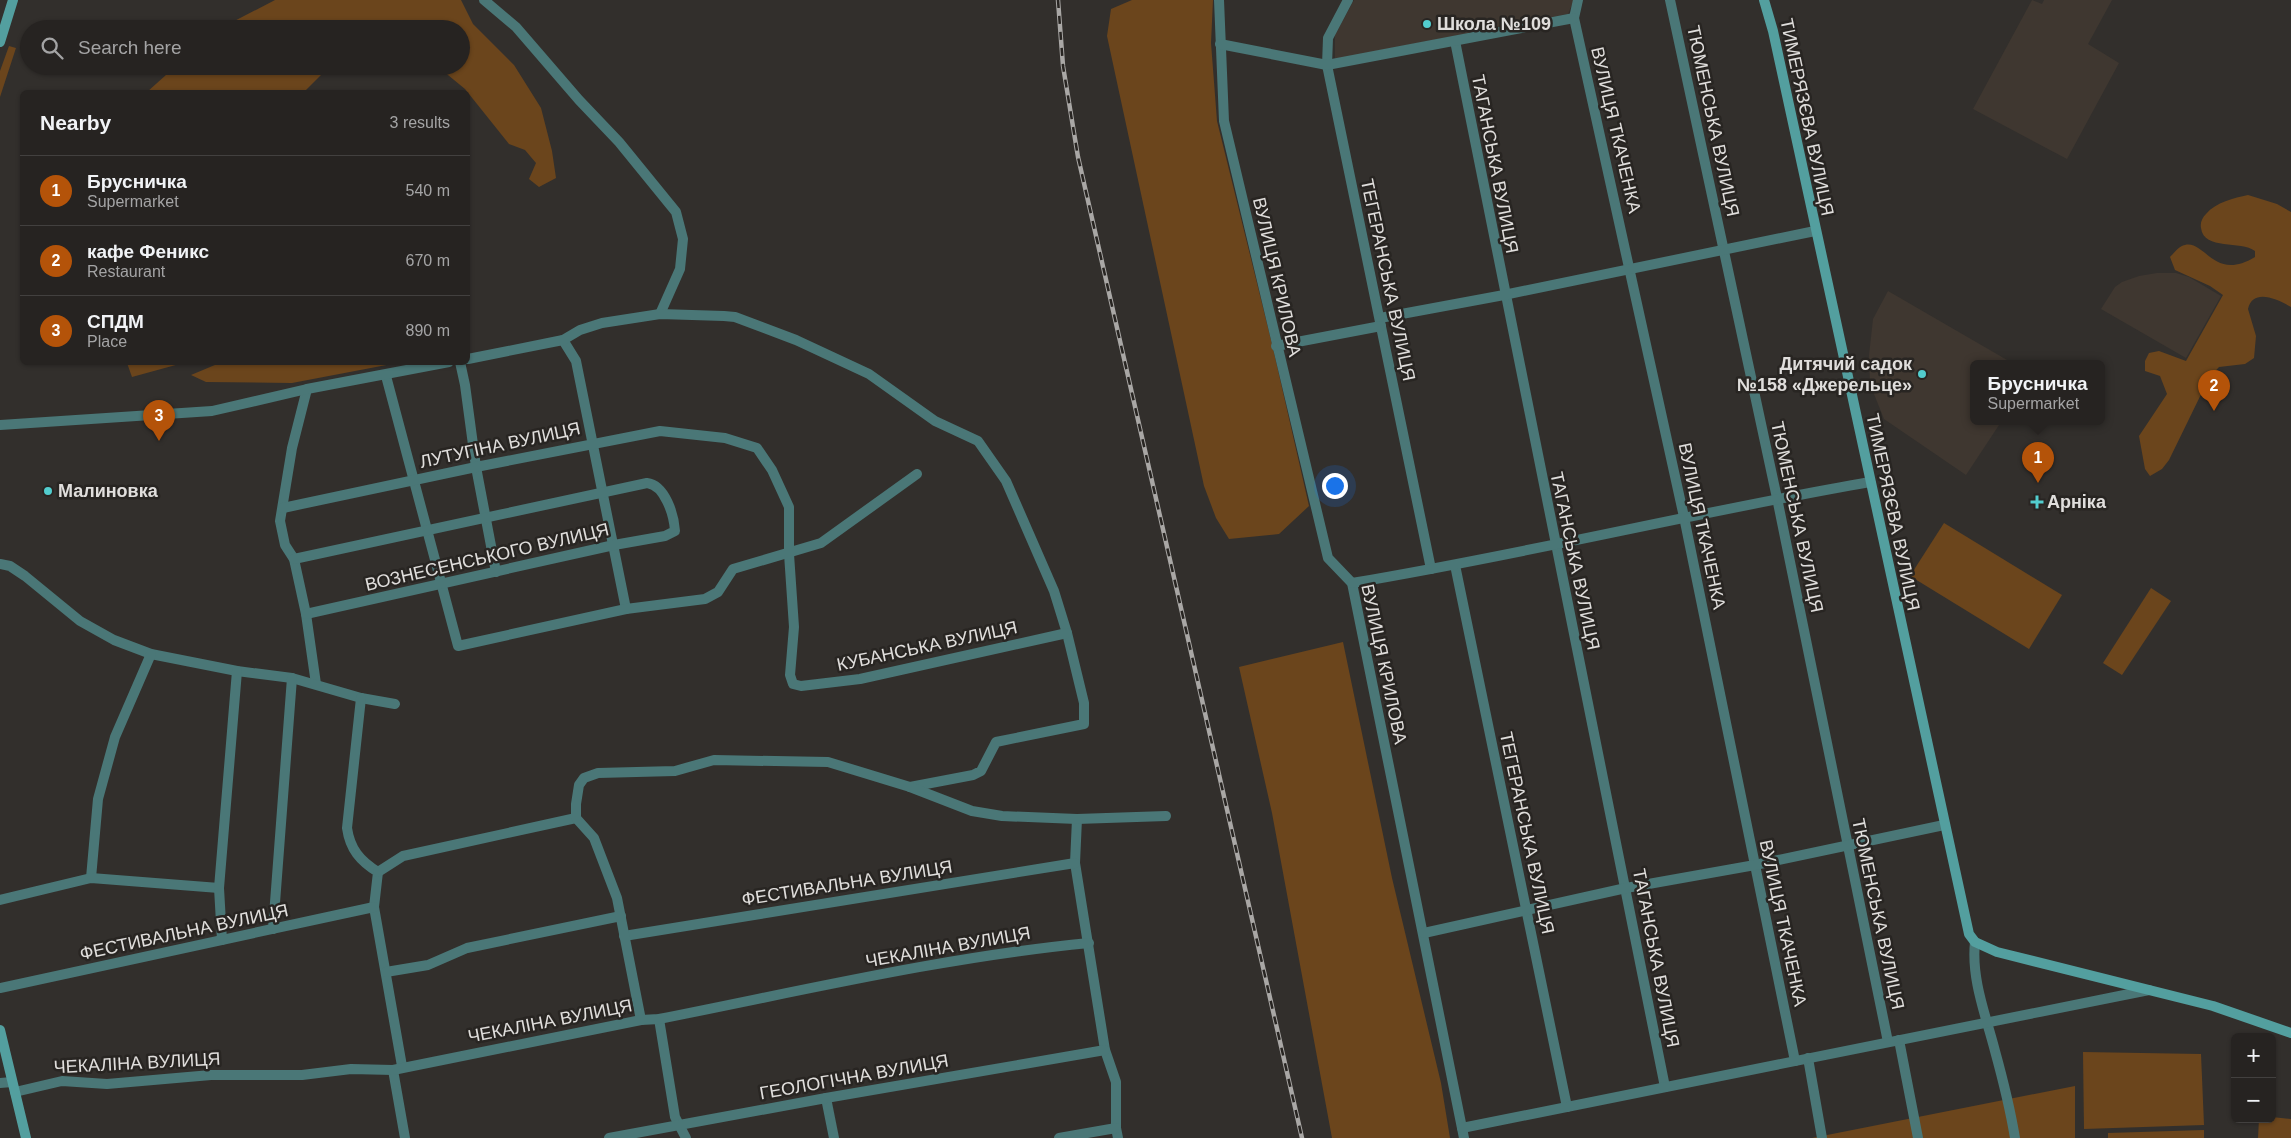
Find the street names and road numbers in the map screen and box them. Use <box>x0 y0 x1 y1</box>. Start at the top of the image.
street label: ТИМЕРЯЗЄВА ВУЛИЦЯ <box>1776 17 1838 217</box>
street label: ТЮМЕНСЬКА ВУЛИЦЯ <box>1683 24 1743 218</box>
street label: ВУЛИЦЯ ТКАЧЕНКА <box>1587 45 1645 215</box>
street label: ТАГАНСЬКА ВУЛИЦЯ <box>1468 73 1522 255</box>
street label: ТЕГЕРАНСЬКА ВУЛИЦЯ <box>1357 177 1419 383</box>
street label: ВУЛИЦЯ КРИЛОВА <box>1249 195 1305 359</box>
street label: ТИМЕРЯЗЄВА ВУЛИЦЯ <box>1862 412 1924 612</box>
street label: ЛУТУГІНА ВУЛИЦЯ <box>418 418 582 472</box>
street label: ТЮМЕНСЬКА ВУЛИЦЯ <box>1767 420 1827 614</box>
street label: ВУЛИЦЯ ТКАЧЕНКА <box>1675 441 1729 611</box>
street label: ТАГАНСЬКА ВУЛИЦЯ <box>1546 470 1604 652</box>
street label: ВОЗНЕСЕНСЬКОГО ВУЛИЦЯ <box>363 519 611 595</box>
street label: ВУЛИЦЯ КРИЛОВА <box>1357 582 1411 746</box>
street label: КУБАНСЬКА ВУЛИЦЯ <box>835 617 1019 675</box>
street label: ТЕГЕРАНСЬКА ВУЛИЦЯ <box>1496 730 1558 936</box>
street label: ТЮМЕНСЬКА ВУЛИЦЯ <box>1848 817 1908 1011</box>
street label: ВУЛИЦЯ ТКАЧЕНКА <box>1756 838 1810 1008</box>
street label: ФЕСТИВАЛЬНА ВУЛИЦЯ <box>740 856 954 910</box>
street label: ТАГАНСЬКА ВУЛИЦЯ <box>1629 867 1683 1049</box>
street label: ФЕСТИВАЛЬНА ВУЛИЦЯ <box>78 900 290 964</box>
street label: ЧЕКАЛІНА ВУЛИЦЯ <box>864 923 1032 971</box>
street label: ЧЕКАЛІНА ВУЛИЦЯ <box>466 995 634 1047</box>
street label: ЧЕКАЛІНА ВУЛИЦЯ <box>53 1049 221 1077</box>
street label: ГЕОЛОГІЧНА ВУЛИЦЯ <box>758 1051 950 1103</box>

